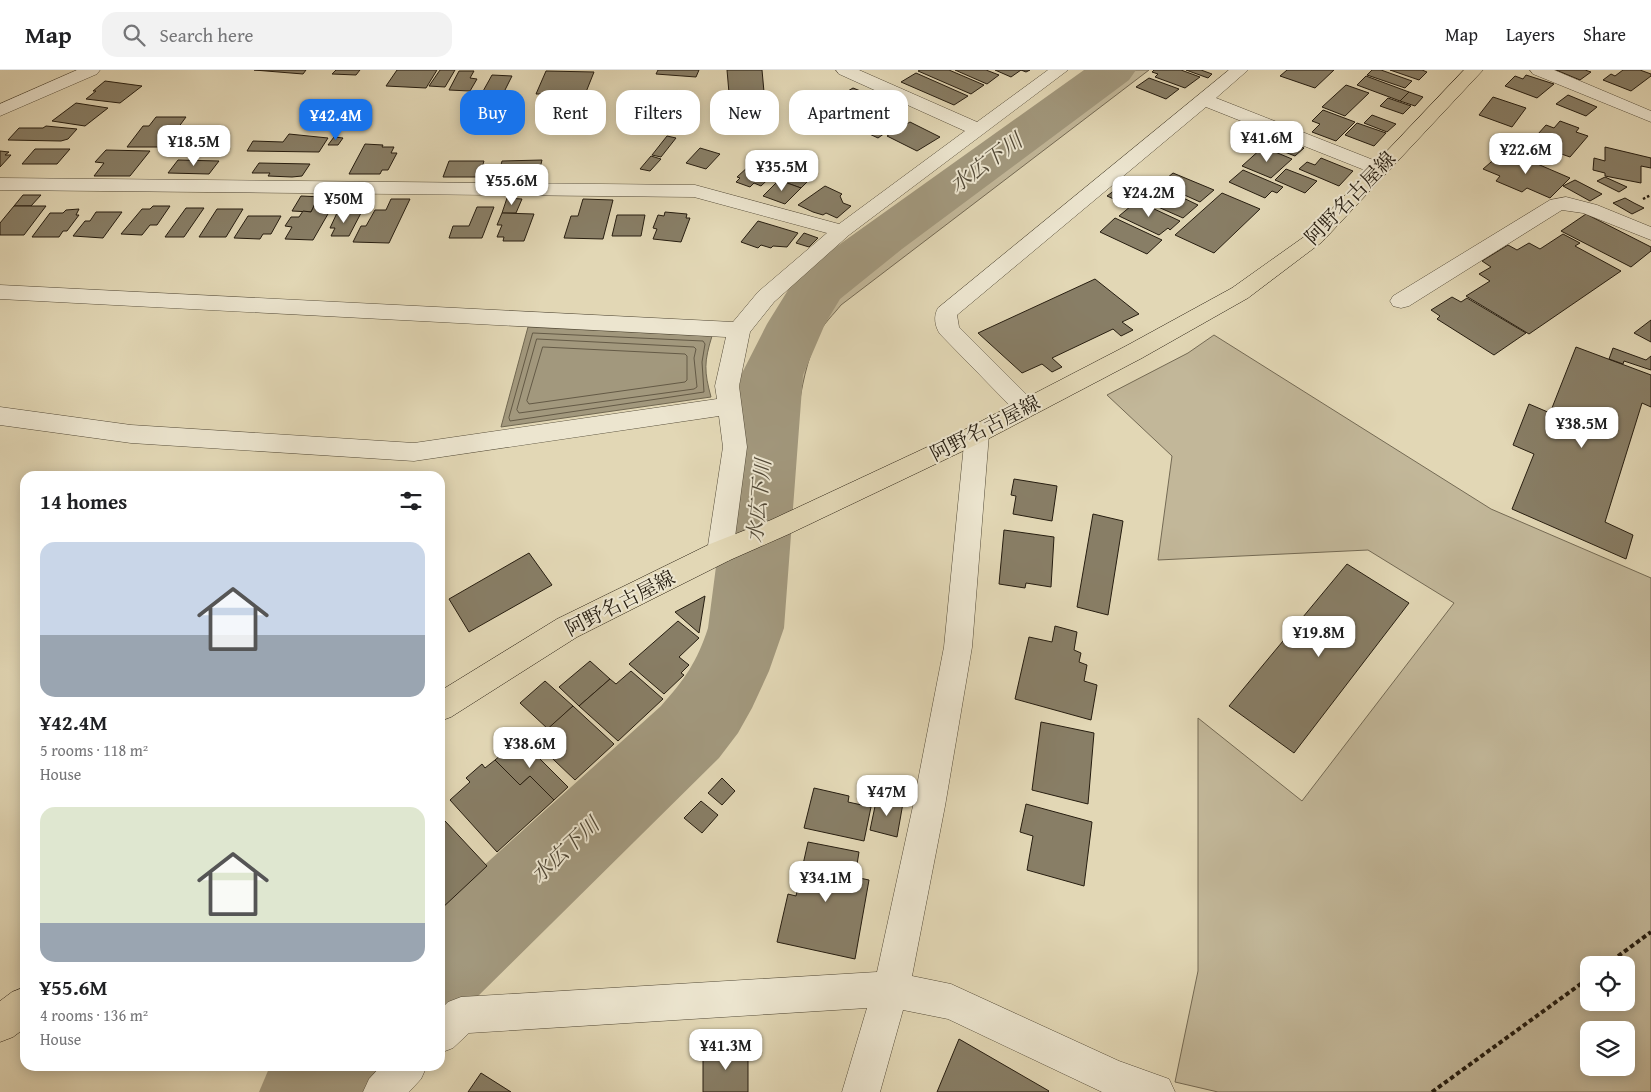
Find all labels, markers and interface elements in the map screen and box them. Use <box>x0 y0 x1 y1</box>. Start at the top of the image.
search box <box>102 12 452 57</box>
text: Map <box>25 17 72 52</box>
icon: search <box>120 21 148 49</box>
text: Search here <box>160 21 253 49</box>
text: Map <box>1445 21 1478 48</box>
text: Layers <box>1506 21 1555 48</box>
text: Share <box>1583 21 1626 48</box>
chip: Buy <box>460 90 525 135</box>
chip: Rent <box>535 90 606 135</box>
chip: Filters <box>616 90 700 135</box>
chip: New <box>710 90 779 135</box>
chip: Apartment <box>789 90 908 135</box>
pin: ¥42.4M <box>295 98 377 141</box>
text: ¥42.4M <box>310 103 362 127</box>
pin: ¥41.6M <box>1226 121 1308 163</box>
pin: ¥18.5M <box>153 124 235 167</box>
water label: 水広下川 <box>943 124 1030 200</box>
text: ¥41.6M <box>1241 125 1293 149</box>
text: ¥18.5M <box>168 129 220 153</box>
pin: ¥22.6M <box>1485 132 1567 175</box>
text: ¥22.6M <box>1500 137 1552 161</box>
street label: 阿野名古屋線 <box>1298 144 1402 251</box>
pin: ¥35.5M <box>741 150 823 192</box>
text: ¥35.5M <box>756 154 808 178</box>
pin: ¥55.6M <box>471 164 553 206</box>
text: ¥55.6M <box>486 168 538 192</box>
pin: ¥24.2M <box>1108 176 1190 218</box>
text: ¥24.2M <box>1123 180 1175 204</box>
pin: ¥50M <box>314 182 374 224</box>
text: ¥50M <box>325 186 363 210</box>
street label: 阿野名古屋線 <box>925 387 1045 468</box>
pin: ¥38.5M <box>1541 406 1623 449</box>
text: ¥38.5M <box>1556 411 1608 435</box>
water label: 水広下川 <box>739 456 779 544</box>
text: 14 homes <box>40 486 127 517</box>
icon: filters <box>397 487 425 515</box>
street label: 阿野名古屋線 <box>560 562 680 643</box>
icon: home <box>188 574 278 664</box>
pin: ¥19.8M <box>1278 616 1360 658</box>
text: ¥19.8M <box>1293 620 1345 644</box>
text: ¥42.4M <box>40 707 108 738</box>
pin: ¥38.6M <box>489 726 571 769</box>
text: ¥38.6M <box>504 731 556 755</box>
text: 5 rooms · 118 m² <box>40 738 148 762</box>
text: House <box>40 762 81 786</box>
pin: ¥47M <box>857 774 917 817</box>
text: ¥47M <box>868 779 906 803</box>
water label: 水広下川 <box>523 808 607 890</box>
icon: home <box>188 839 278 929</box>
pin: ¥34.1M <box>785 860 867 903</box>
text: ¥34.1M <box>800 865 852 889</box>
map controls <box>1580 956 1635 1076</box>
button: locate <box>1580 956 1635 1011</box>
text: ¥55.6M <box>40 972 108 1003</box>
text: 4 rooms · 136 m² <box>40 1003 148 1027</box>
button: layers <box>1580 1021 1635 1076</box>
text: House <box>40 1027 81 1051</box>
pin: ¥41.3M <box>685 1028 767 1071</box>
text: ¥41.3M <box>700 1033 752 1057</box>

